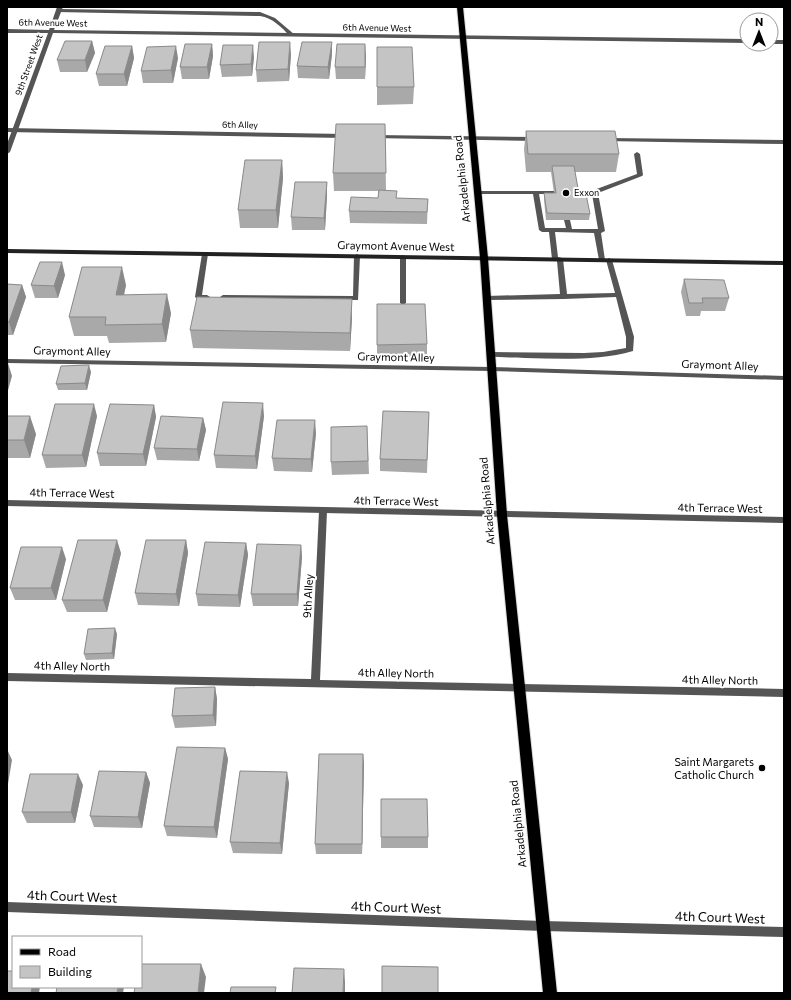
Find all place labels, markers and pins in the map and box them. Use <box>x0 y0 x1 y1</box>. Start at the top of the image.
place label: Exxon <box>574 187 599 198</box>
marker: Exxon <box>561 188 571 198</box>
place label: Saint Margarets Catholic Church <box>674 755 754 781</box>
marker: Saint Margarets Catholic Church <box>757 763 767 773</box>

